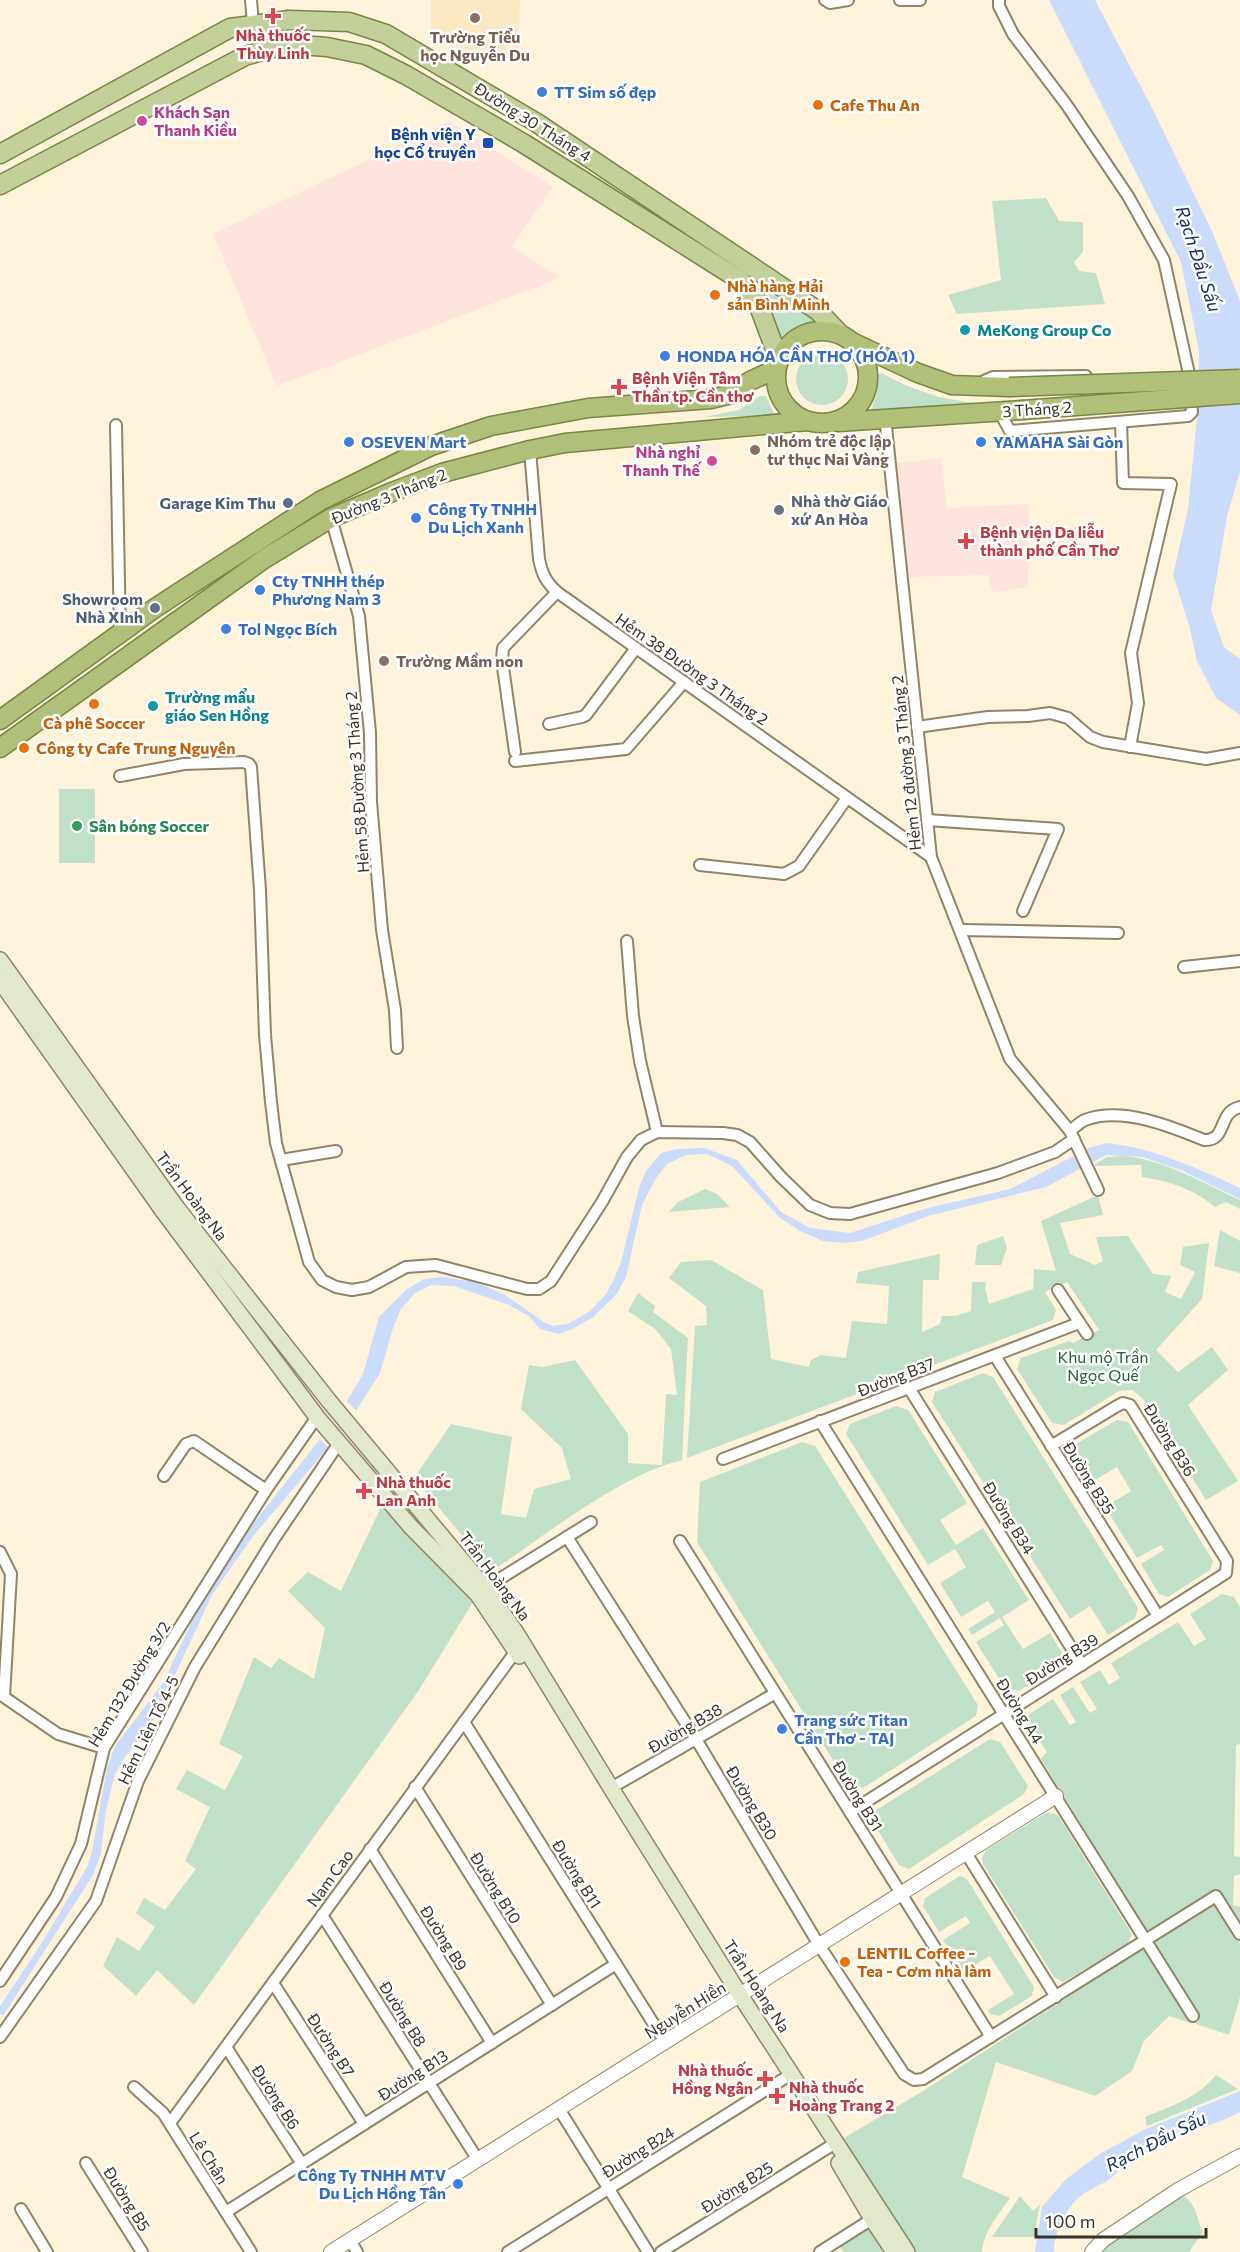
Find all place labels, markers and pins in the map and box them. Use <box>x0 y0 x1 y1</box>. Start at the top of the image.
marker: Nhà thuốc Thùy Linh <box>266 9 280 23</box>
marker: Trường Tiểu học Nguyễn Du <box>468 11 482 25</box>
place label: Nhà thuốc Thùy Linh <box>235 25 311 62</box>
place label: Trường Tiểu học Nguyễn Du <box>420 27 530 65</box>
place label: TT Sim số đẹp <box>554 82 656 102</box>
marker: TT Sim số đẹp <box>535 85 549 99</box>
place label: Cafe Thu An <box>830 95 920 114</box>
marker: Cafe Thu An <box>811 98 825 112</box>
place label: Khách Sạn Thanh Kiều <box>154 102 237 139</box>
marker: Khách Sạn Thanh Kiều <box>135 114 149 128</box>
place label: Bệnh viện Y học Cổ truyền <box>374 124 476 162</box>
marker: Bệnh viện Y học Cổ truyền <box>481 136 495 150</box>
place label: Nhà hàng Hải sản Bình Minh <box>727 276 830 313</box>
marker: Nhà hàng Hải sản Bình Minh <box>708 288 722 302</box>
place label: MeKong Group Co <box>977 320 1112 339</box>
marker: MeKong Group Co <box>958 323 972 337</box>
place label: HONDA HÓA CẦN THƠ (HÓA 1) <box>677 344 915 365</box>
marker: HONDA HÓA CẦN THƠ (HÓA 1) <box>658 349 672 363</box>
place label: Bệnh Viện Tâm Thần tp. Cần thơ <box>632 368 754 405</box>
marker: Bệnh Viện Tâm Thần tp. Cần thơ <box>610 378 628 396</box>
place label: Nhóm trẻ độc lập tư thục Nai Vàng <box>767 431 891 469</box>
place label: OSEVEN Mart <box>361 432 466 451</box>
place label: YAMAHA Sài Gòn <box>993 432 1123 451</box>
marker: OSEVEN Mart <box>342 435 356 449</box>
marker: YAMAHA Sài Gòn <box>974 435 988 449</box>
place label: Nhà nghỉ Thanh Thế <box>622 442 703 479</box>
marker: Nhóm trẻ độc lập tư thục Nai Vàng <box>748 443 762 457</box>
marker: Nhà nghỉ Thanh Thế <box>705 454 719 468</box>
place label: Nhà thờ Giáo xứ An Hòa <box>791 491 888 528</box>
place label: Garage Kim Thu <box>160 493 276 512</box>
marker: Garage Kim Thu <box>281 496 295 510</box>
place label: Công Ty TNHH Du Lịch Xanh <box>428 499 537 537</box>
marker: Nhà thờ Giáo xứ An Hòa <box>772 503 786 517</box>
marker: Công Ty TNHH Du Lịch Xanh <box>409 511 423 525</box>
place label: Bệnh viện Da liễu thành phố Cần Thơ <box>980 522 1119 559</box>
marker: Bệnh viện Da liễu thành phố Cần Thơ <box>957 532 975 550</box>
place label: Cty TNHH thép Phương Nam 3 <box>272 571 385 608</box>
marker: Cty TNHH thép Phương Nam 3 <box>253 583 267 597</box>
place label: Showroom Nhà XInh <box>62 589 143 626</box>
marker: Showroom Nhà XInh <box>148 601 162 615</box>
place label: Tol Ngọc Bích <box>238 619 337 639</box>
marker: Tol Ngọc Bích <box>219 622 233 636</box>
place label: Trường Mầm non <box>396 651 523 670</box>
marker: Trường Mầm non <box>377 654 391 668</box>
place label: Trường mẩu giáo Sen Hồng <box>165 687 269 724</box>
marker: Cà phê Soccer <box>87 697 101 711</box>
marker: Trường mẩu giáo Sen Hồng <box>146 699 160 713</box>
place label: Cà phê Soccer <box>43 713 146 732</box>
place label: Công ty Cafe Trung Nguyên <box>36 738 236 757</box>
marker: Công ty Cafe Trung Nguyên <box>17 741 31 755</box>
place label: Sân bóng Soccer <box>89 816 209 835</box>
marker: Sân bóng Soccer <box>70 819 84 833</box>
place label: Nhà thuốc Lan Anh <box>376 1472 451 1509</box>
marker: Nhà thuốc Lan Anh <box>357 1484 371 1498</box>
place label: Trang sức Titan Cần Thơ - TAJ <box>794 1710 908 1747</box>
marker: Trang sức Titan Cần Thơ - TAJ <box>775 1722 789 1736</box>
place label: LENTIL Coffee - Tea - Cơm nhà làm <box>857 1943 991 1980</box>
marker: LENTIL Coffee - Tea - Cơm nhà làm <box>838 1955 852 1969</box>
place label: Nhà thuốc Hồng Ngân <box>672 2060 753 2097</box>
marker: Nhà thuốc Hồng Ngân <box>758 2072 772 2086</box>
place label: Nhà thuốc Hoàng Trang 2 <box>789 2077 894 2114</box>
marker: Nhà thuốc Hoàng Trang 2 <box>770 2089 784 2103</box>
place label: Công Ty TNHH MTV Du Lịch Hồng Tân <box>297 2165 446 2203</box>
marker: Công Ty TNHH MTV Du Lịch Hồng Tân <box>451 2177 465 2191</box>

